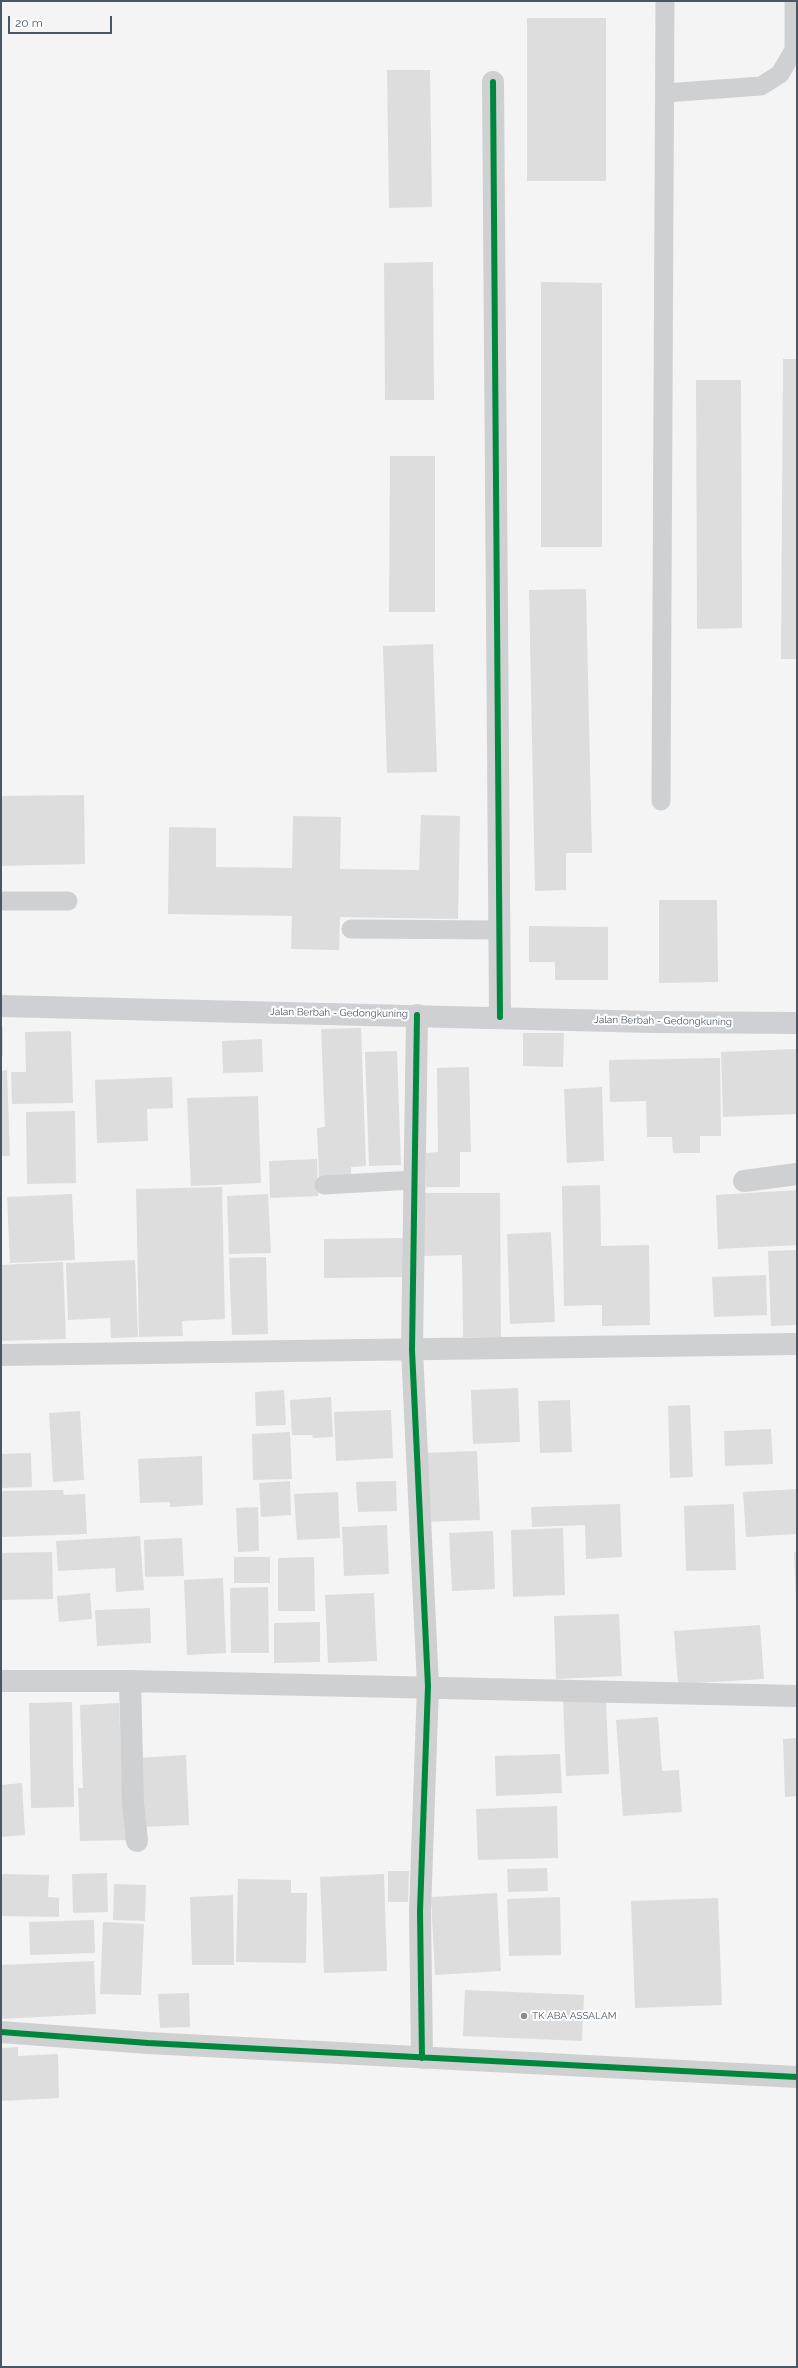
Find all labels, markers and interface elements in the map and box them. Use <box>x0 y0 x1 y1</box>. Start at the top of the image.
scale bar <box>10 8 114 34</box>
text: 20 m <box>15 16 43 30</box>
street label: Jalan Berbah - Gedongkuning <box>270 1006 408 1020</box>
street label: Jalan Berbah - Gedongkuning <box>594 1014 732 1028</box>
place label: TK ABA ASSALAM <box>532 2010 616 2022</box>
marker: TK ABA ASSALAM <box>519 2011 529 2021</box>

